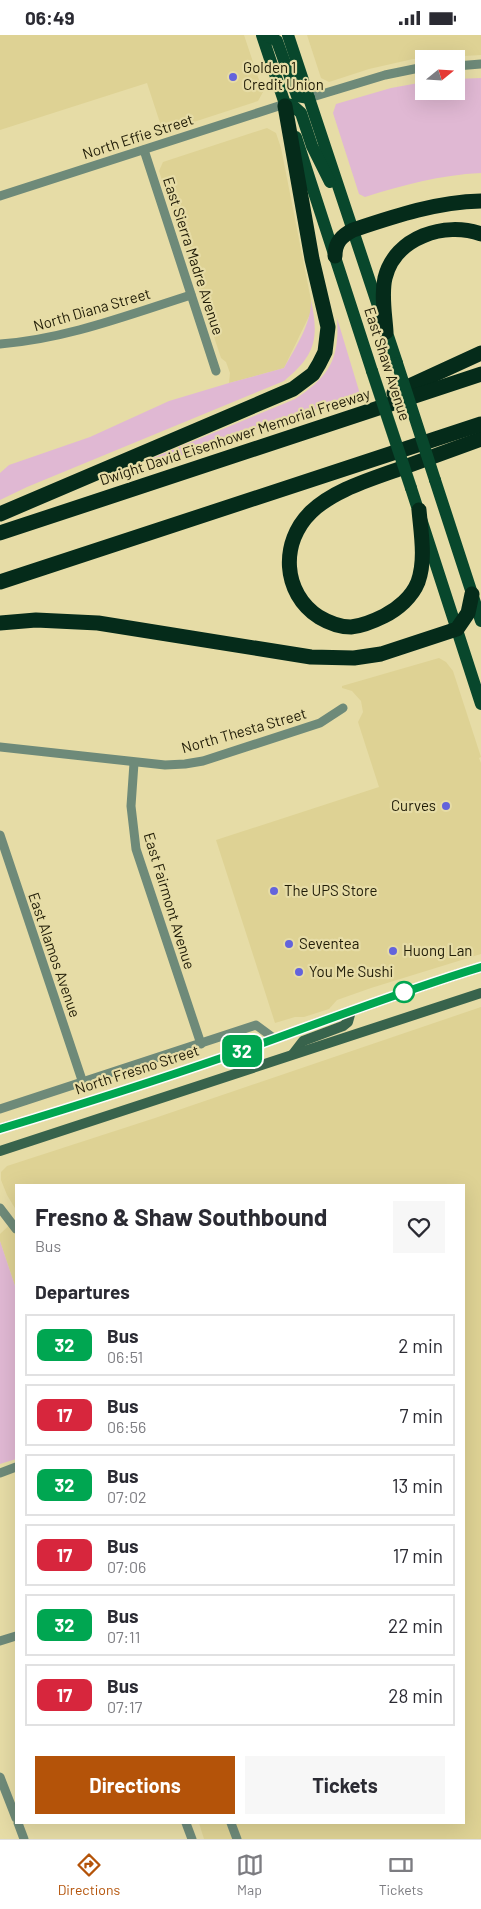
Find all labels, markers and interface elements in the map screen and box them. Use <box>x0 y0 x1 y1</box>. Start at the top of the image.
text: 06:49 <box>25 6 75 29</box>
north arrow <box>415 50 465 100</box>
map controls <box>415 50 465 100</box>
place label: Golden 1 Credit Union <box>243 58 324 93</box>
marker: Golden 1 Credit Union <box>227 71 239 83</box>
street label: North Effie Street <box>80 110 195 162</box>
street label: East Sierra Madre Avenue <box>160 174 228 337</box>
street label: North Diana Street <box>31 284 152 334</box>
street label: East Shaw Avenue <box>361 305 415 423</box>
street label: Dwight David Eisenhower Memorial Freeway <box>97 384 372 488</box>
street label: North Thesta Street <box>179 704 308 756</box>
place label: Curves <box>391 796 436 814</box>
marker: Curves <box>440 800 452 812</box>
street label: East Fairmont Avenue <box>141 830 199 971</box>
place label: The UPS Store <box>284 881 377 899</box>
marker: The UPS Store <box>268 885 280 897</box>
street label: East Alamos Avenue <box>25 890 85 1020</box>
place label: Seventea <box>299 934 359 952</box>
marker: Seventea <box>283 938 295 950</box>
place label: Huong Lan <box>403 941 472 959</box>
marker: Huong Lan <box>387 945 399 957</box>
place label: You Me Sushi <box>309 962 393 980</box>
marker: You Me Sushi <box>293 966 305 978</box>
unlabelled marker <box>393 981 415 1003</box>
line badge: 32 <box>220 1035 264 1067</box>
street label: North Fresno Street <box>72 1040 201 1098</box>
text: 32 <box>232 1040 252 1062</box>
button: heart <box>393 1201 445 1253</box>
text: Fresno & Shaw Southbound <box>35 1202 327 1231</box>
text: Bus <box>35 1236 61 1255</box>
text: Departures <box>35 1280 130 1303</box>
text: Bus <box>107 1324 139 1347</box>
text: 32 <box>55 1334 74 1356</box>
text: 2 min <box>398 1334 443 1357</box>
text: 06:51 <box>107 1347 143 1366</box>
text: Bus <box>107 1394 139 1417</box>
text: 17 <box>57 1404 72 1426</box>
text: 7 min <box>399 1404 443 1427</box>
text: 06:56 <box>107 1417 146 1436</box>
text: Bus <box>107 1464 139 1487</box>
text: 32 <box>55 1474 74 1496</box>
text: 13 min <box>392 1474 443 1497</box>
text: 07:02 <box>107 1487 147 1506</box>
text: Bus <box>107 1534 139 1557</box>
text: 17 <box>57 1544 72 1566</box>
text: 17 min <box>393 1544 443 1567</box>
text: 07:06 <box>107 1557 146 1576</box>
text: Bus <box>107 1604 139 1627</box>
text: 32 <box>55 1614 74 1636</box>
text: 22 min <box>388 1614 443 1637</box>
text: 07:11 <box>107 1627 140 1646</box>
text: Bus <box>107 1674 139 1697</box>
text: 17 <box>57 1684 72 1706</box>
text: 28 min <box>388 1684 443 1707</box>
text: 07:17 <box>107 1697 142 1716</box>
button: Directions <box>35 1756 235 1814</box>
button: Tickets <box>245 1756 445 1814</box>
tab: Directions <box>58 1851 120 1898</box>
tab: Map <box>236 1851 264 1898</box>
tab: Tickets <box>379 1851 423 1898</box>

